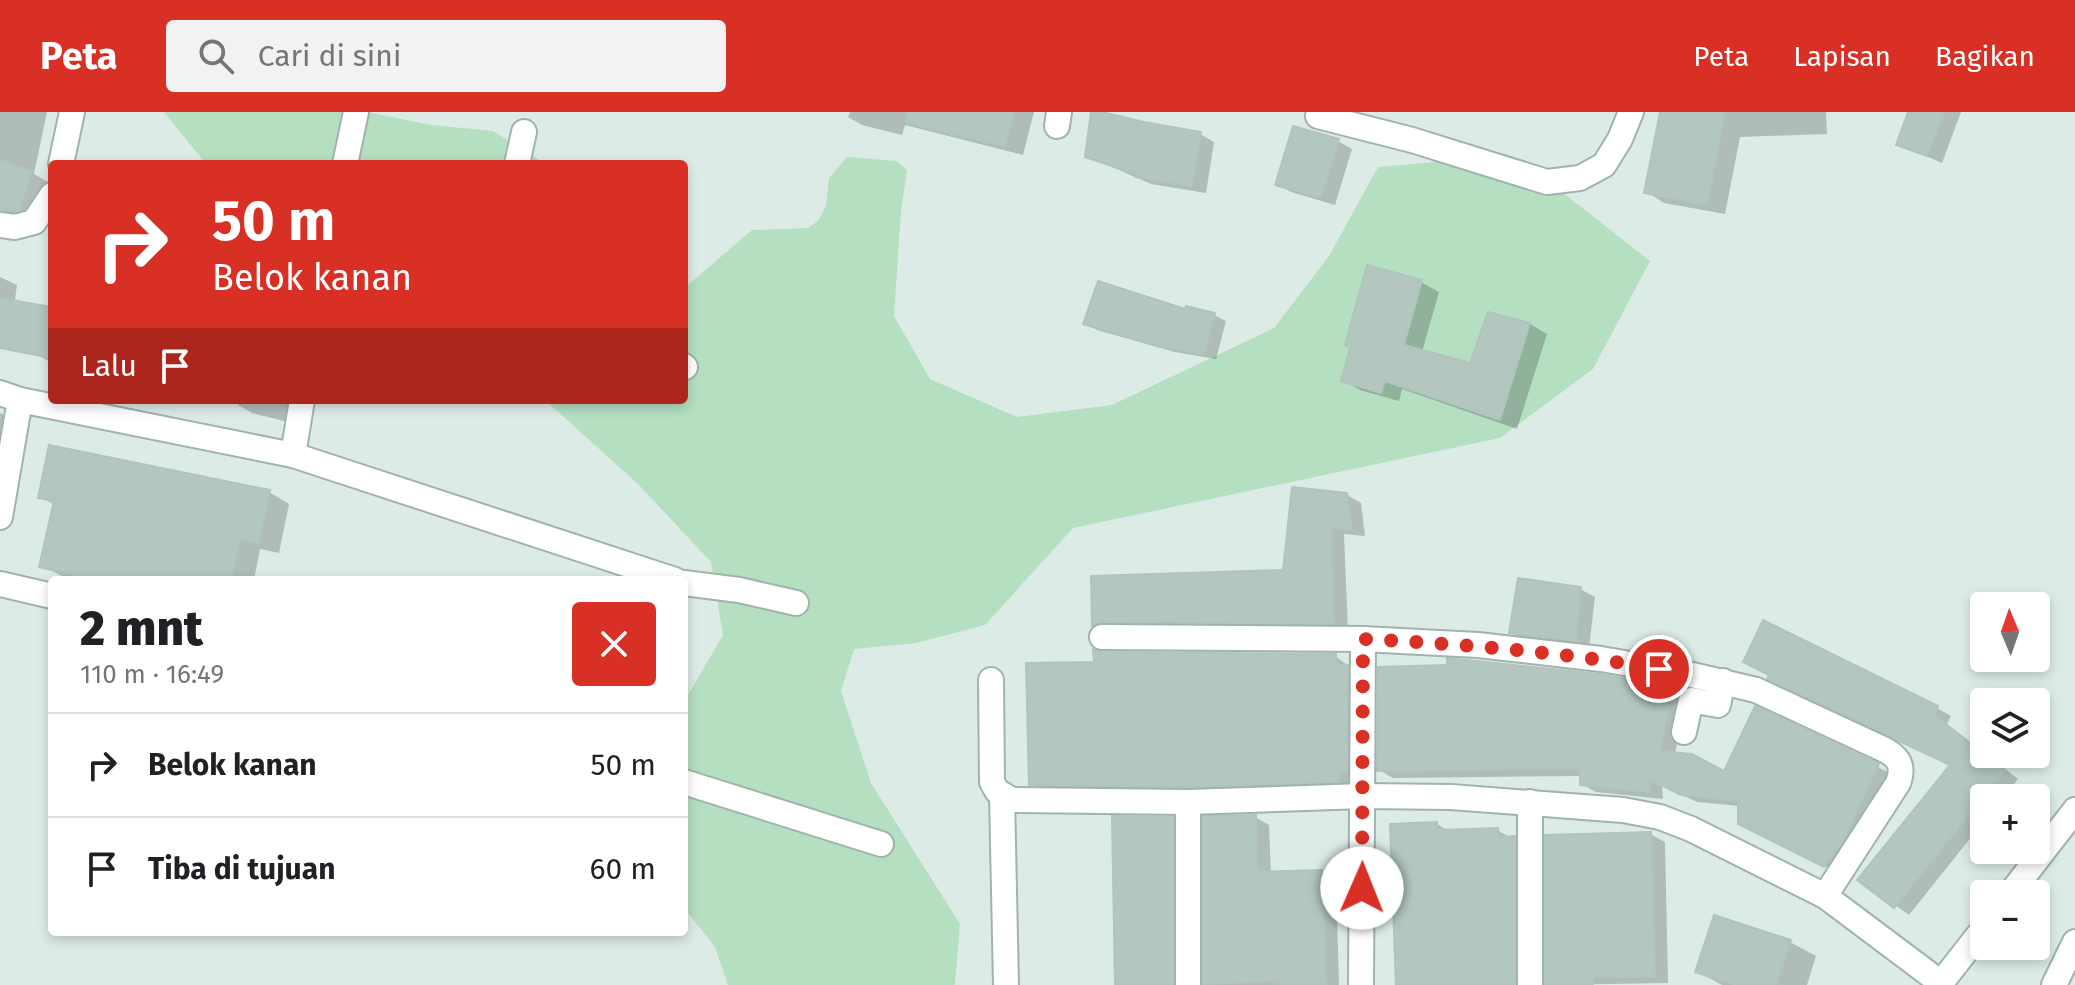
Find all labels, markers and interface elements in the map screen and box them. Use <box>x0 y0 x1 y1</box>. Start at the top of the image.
search box <box>166 20 726 92</box>
text: Peta <box>40 33 118 79</box>
icon: search <box>194 34 238 78</box>
text: Cari di sini <box>258 38 401 74</box>
text: Peta <box>1693 40 1749 73</box>
text: Lapisan <box>1793 40 1891 73</box>
text: Bagikan <box>1935 40 2035 73</box>
text: 50 m <box>212 188 335 255</box>
icon: right <box>80 192 184 296</box>
text: Belok kanan <box>212 256 412 300</box>
icon: arrive <box>153 344 197 388</box>
text: Lalu <box>80 348 137 384</box>
north arrow <box>1970 592 2050 672</box>
map controls <box>1970 592 2050 960</box>
text: 2 mnt <box>80 600 203 658</box>
button: close <box>572 602 656 686</box>
pin <box>1625 635 1693 703</box>
icon: arrive <box>1637 647 1681 691</box>
text: 110 m · 16:49 <box>80 659 224 690</box>
button: layers <box>1970 688 2050 768</box>
icon: right <box>80 743 124 787</box>
text: Belok kanan <box>148 747 317 783</box>
text: 50 m <box>591 747 656 783</box>
button: + <box>1970 784 2050 864</box>
position arrow <box>1320 846 1404 930</box>
icon: arrive <box>80 847 124 891</box>
text: Tiba di tujuan <box>148 851 335 887</box>
text: 60 m <box>590 851 656 887</box>
button: − <box>1970 880 2050 960</box>

